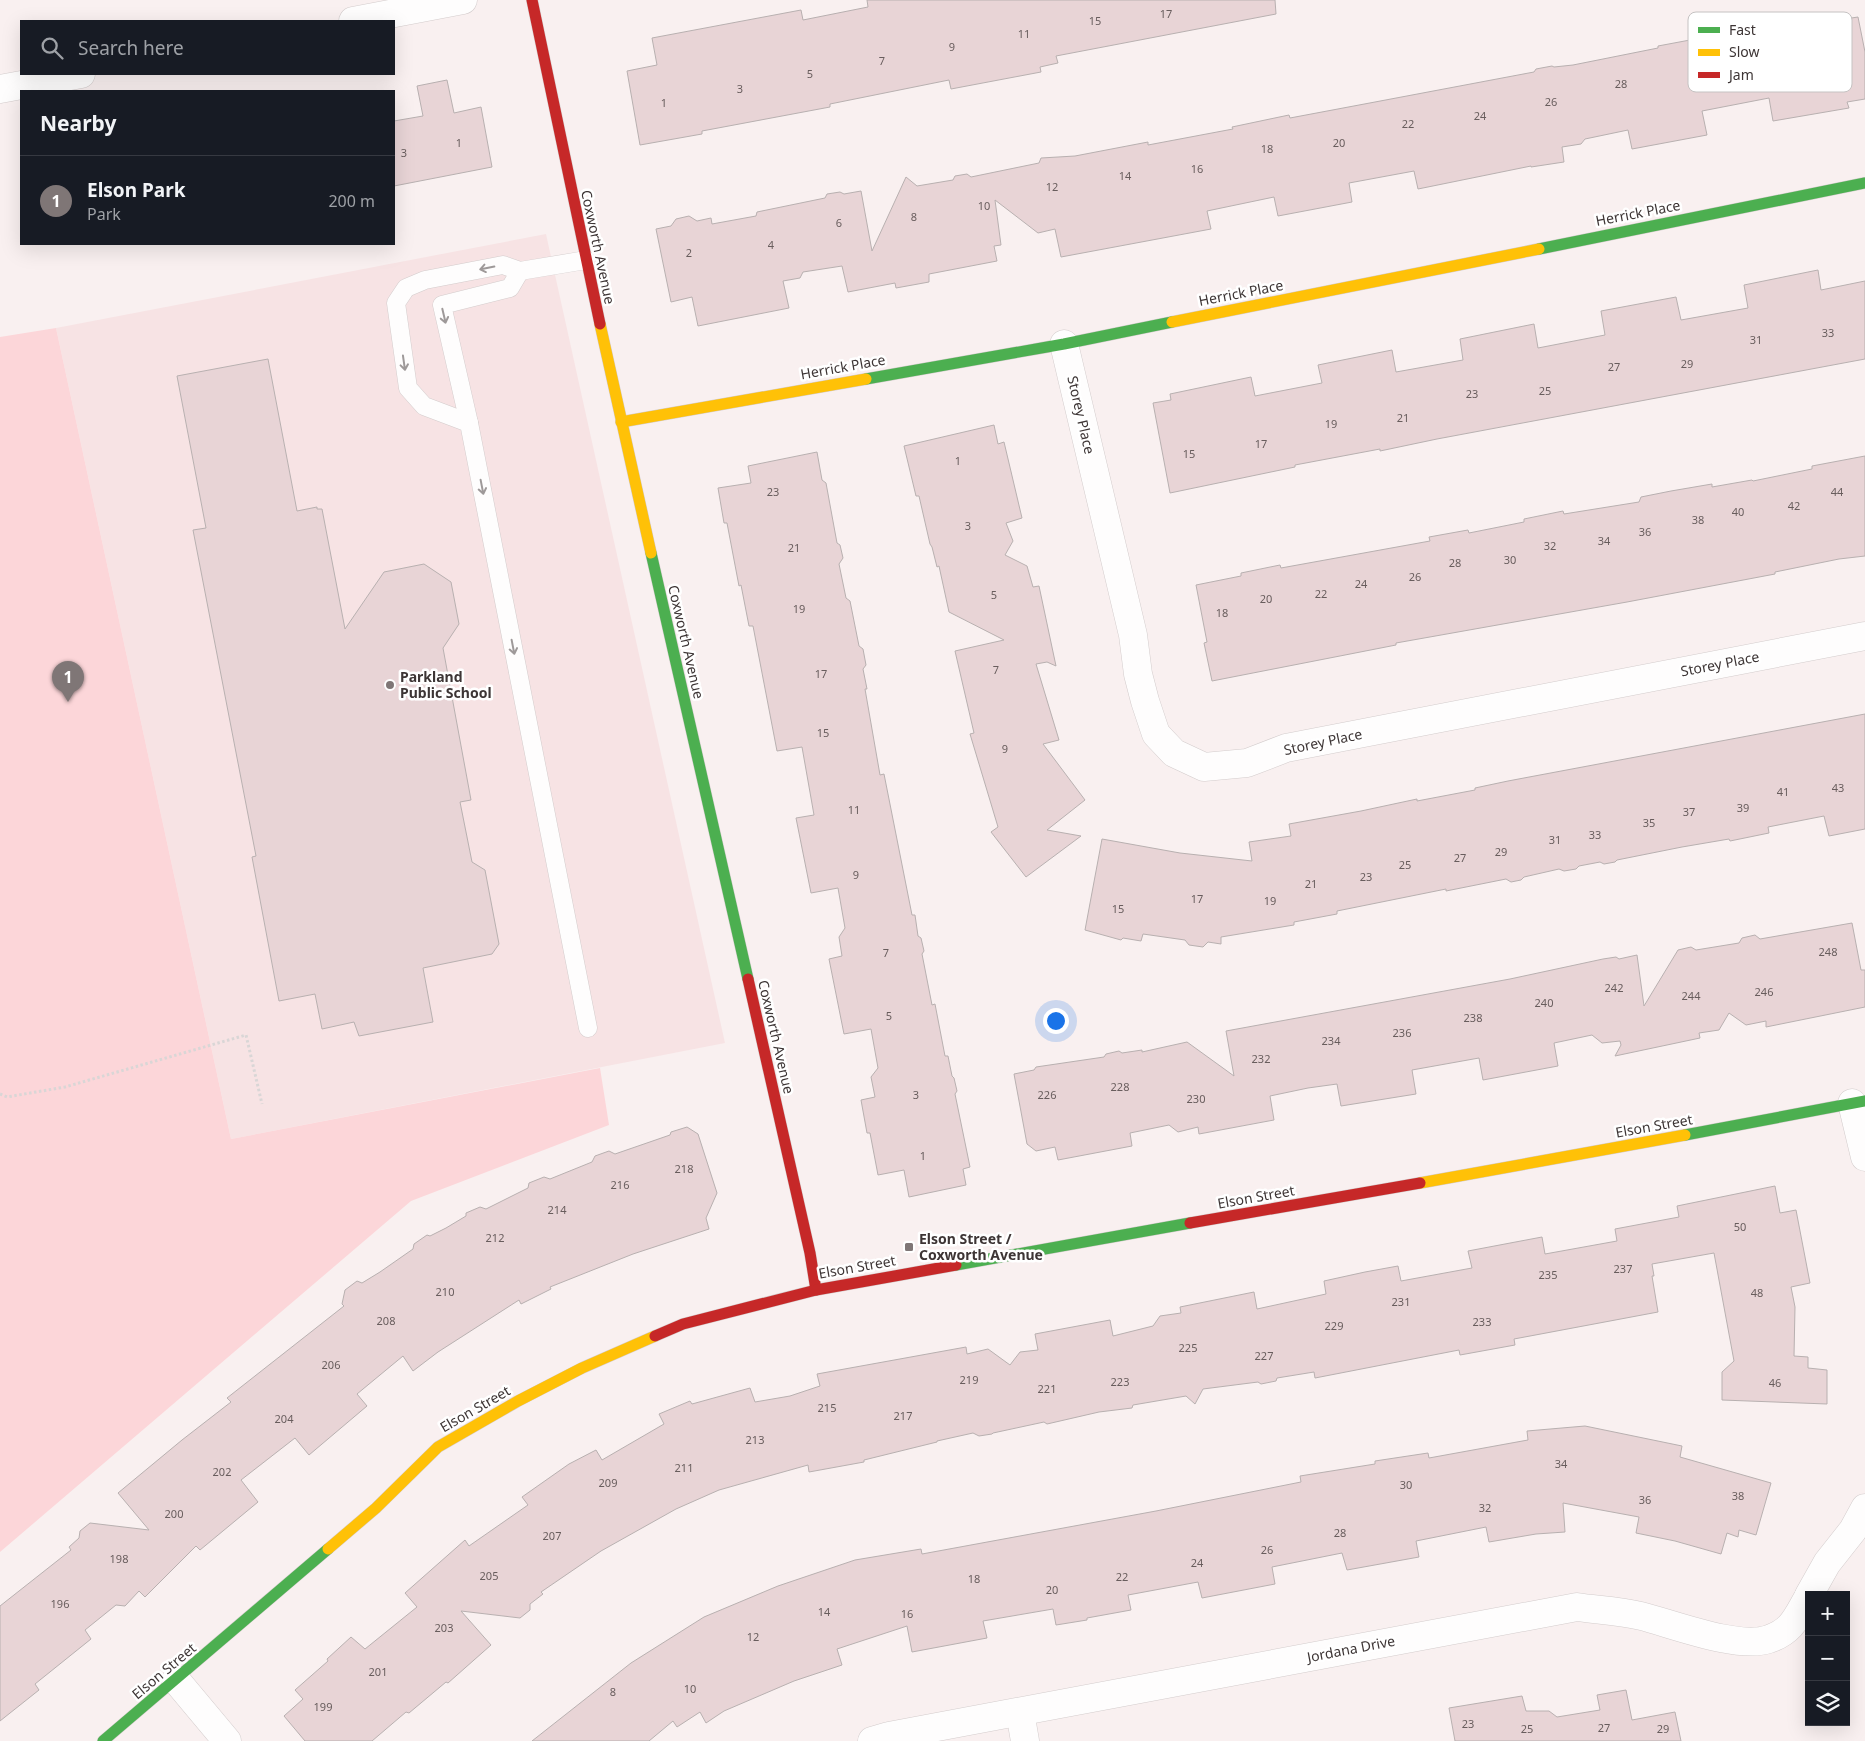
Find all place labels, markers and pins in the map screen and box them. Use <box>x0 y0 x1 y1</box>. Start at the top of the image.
pin: 1 <box>52 661 84 702</box>
place label: Parkland Public School <box>400 667 492 702</box>
marker: Parkland Public School <box>384 679 396 691</box>
place label: Elson Street / Coxworth Avenue <box>919 1229 1043 1264</box>
marker: Elson Street / Coxworth Avenue <box>903 1241 915 1253</box>

